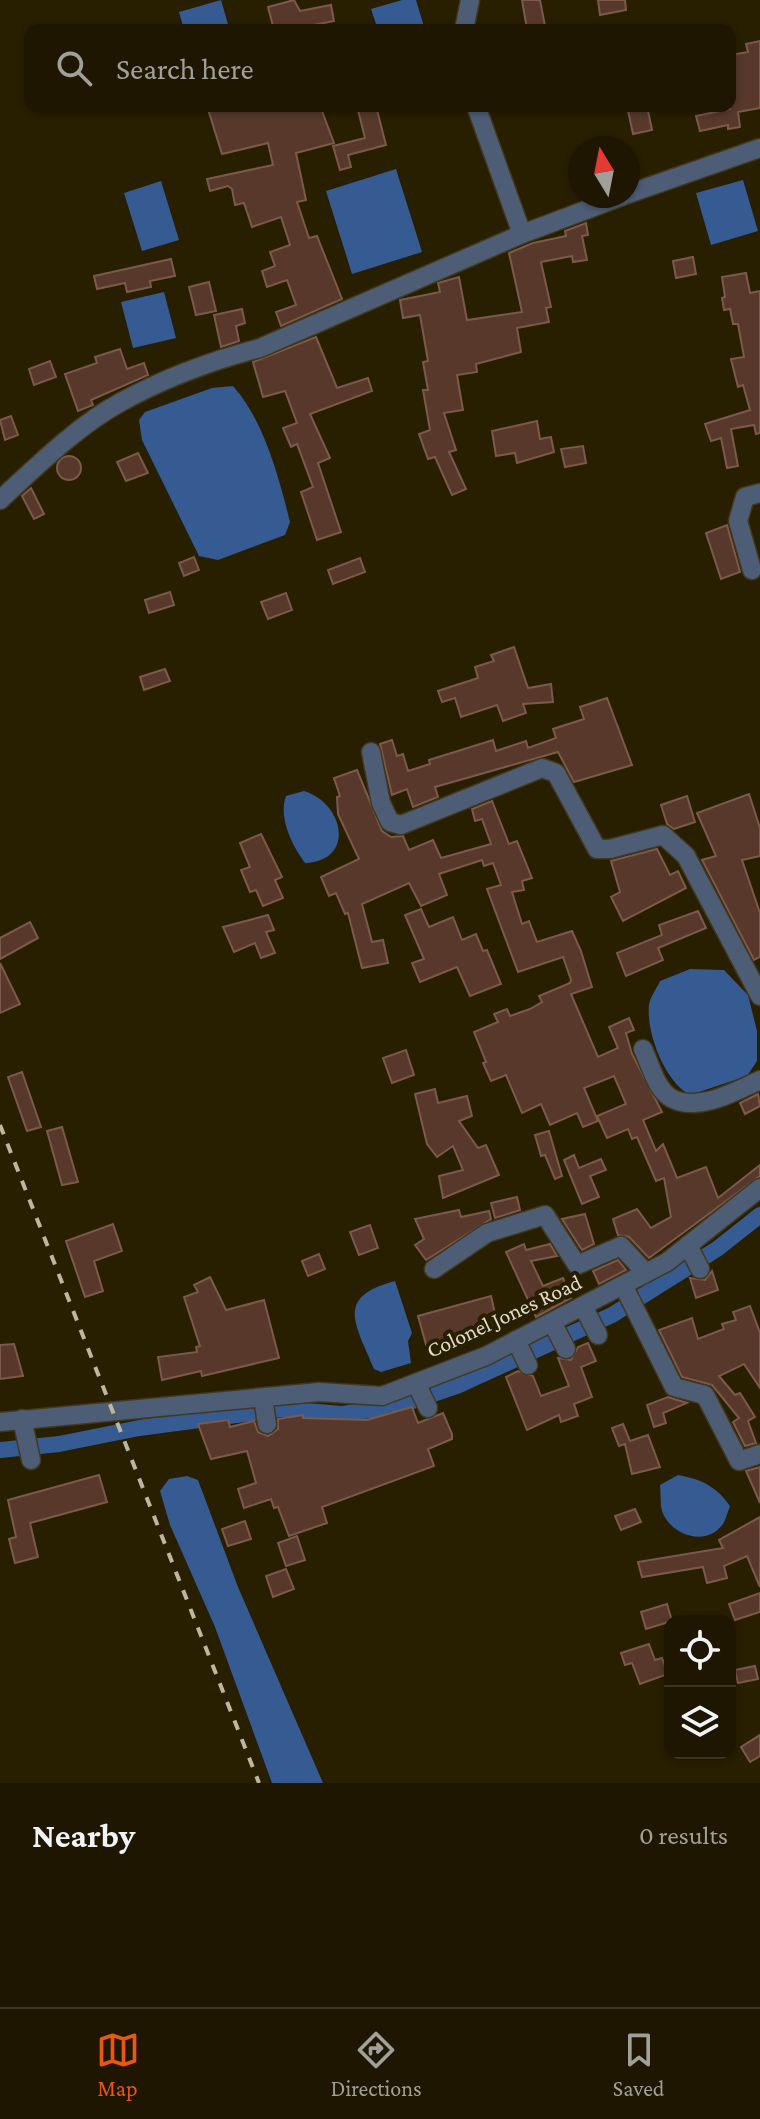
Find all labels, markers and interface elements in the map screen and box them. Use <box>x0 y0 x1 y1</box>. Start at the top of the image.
search box <box>24 24 736 112</box>
icon: search <box>52 46 96 90</box>
text: Search here <box>116 52 254 85</box>
north arrow <box>568 136 640 208</box>
street label: Colonel Jones Road <box>423 1269 586 1363</box>
map controls <box>664 1615 736 1759</box>
button: locate <box>664 1615 736 1687</box>
button: layers <box>664 1687 736 1759</box>
text: Nearby <box>32 1817 135 1854</box>
text: 0 results <box>639 1821 728 1850</box>
tab: Map <box>96 2028 140 2101</box>
tab: Directions <box>331 2028 422 2101</box>
tab: Saved <box>613 2028 664 2101</box>

